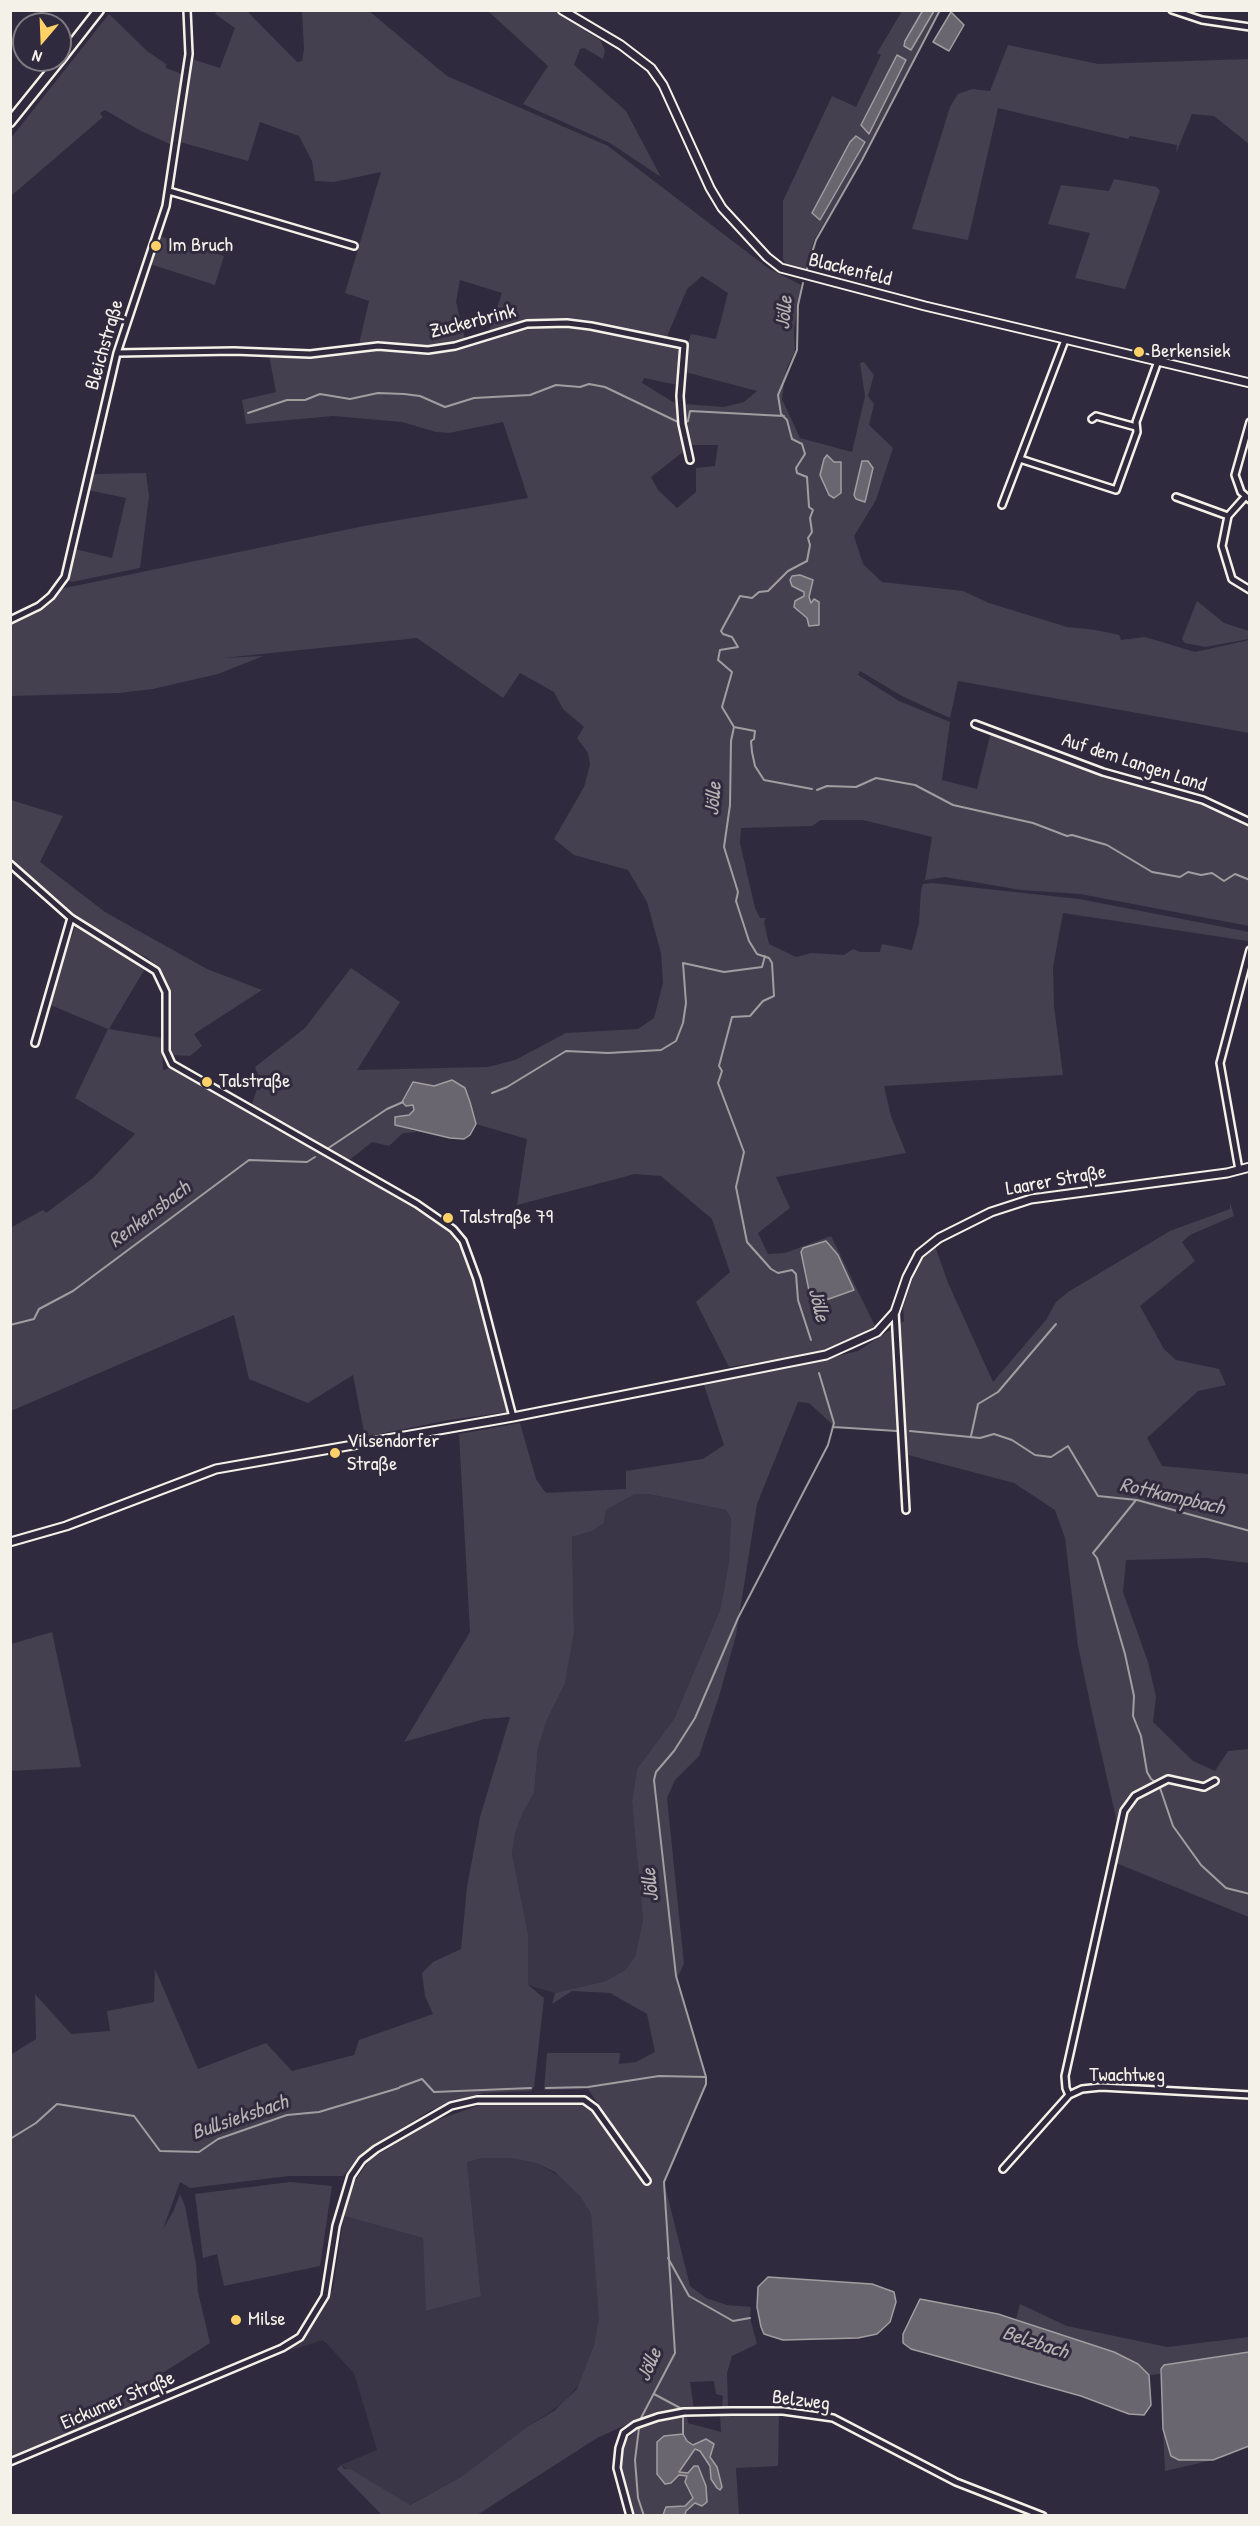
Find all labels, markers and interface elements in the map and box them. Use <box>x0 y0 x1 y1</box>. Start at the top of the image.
north arrow <box>12 12 72 72</box>
text: N <box>29 45 44 69</box>
place label: Im Bruch <box>168 234 233 258</box>
marker: Im Bruch <box>149 239 163 253</box>
street label: Blackenfeld <box>806 248 894 292</box>
water label: Jölle <box>771 295 799 331</box>
street label: Bleichstraße <box>81 297 129 393</box>
street label: Zuckerbrink <box>428 300 518 344</box>
place label: Berkensiek <box>1151 340 1231 364</box>
marker: Berkensiek <box>1132 345 1146 359</box>
street label: Auf dem Langen Land <box>1059 728 1209 798</box>
water label: Jölle <box>700 781 728 817</box>
place label: Talstraße <box>219 1070 290 1094</box>
marker: Talstraße <box>200 1075 214 1089</box>
street label: Laarer Straße <box>1004 1160 1108 1202</box>
water label: Renkensbach <box>104 1176 196 1254</box>
place label: Talstraße 79 <box>460 1206 553 1230</box>
marker: Talstraße 79 <box>441 1211 455 1225</box>
water label: Jölle <box>802 1286 834 1324</box>
place label: Vilsendorfer Straße <box>347 1430 439 1477</box>
marker: Vilsendorfer Straße <box>328 1446 342 1460</box>
water label: Rottkampbach <box>1117 1473 1227 1521</box>
water label: Jölle <box>637 1867 665 1903</box>
street label: Twachtweg <box>1089 2064 1165 2088</box>
water label: Bullsieksbach <box>189 2090 291 2146</box>
place label: Milse <box>248 2308 285 2332</box>
marker: Milse <box>229 2313 243 2327</box>
water label: Belzbach <box>999 2321 1071 2365</box>
water label: Jölle <box>632 2345 668 2385</box>
street label: Eickumer Straße <box>57 2366 179 2436</box>
street label: Belzweg <box>771 2386 831 2416</box>

